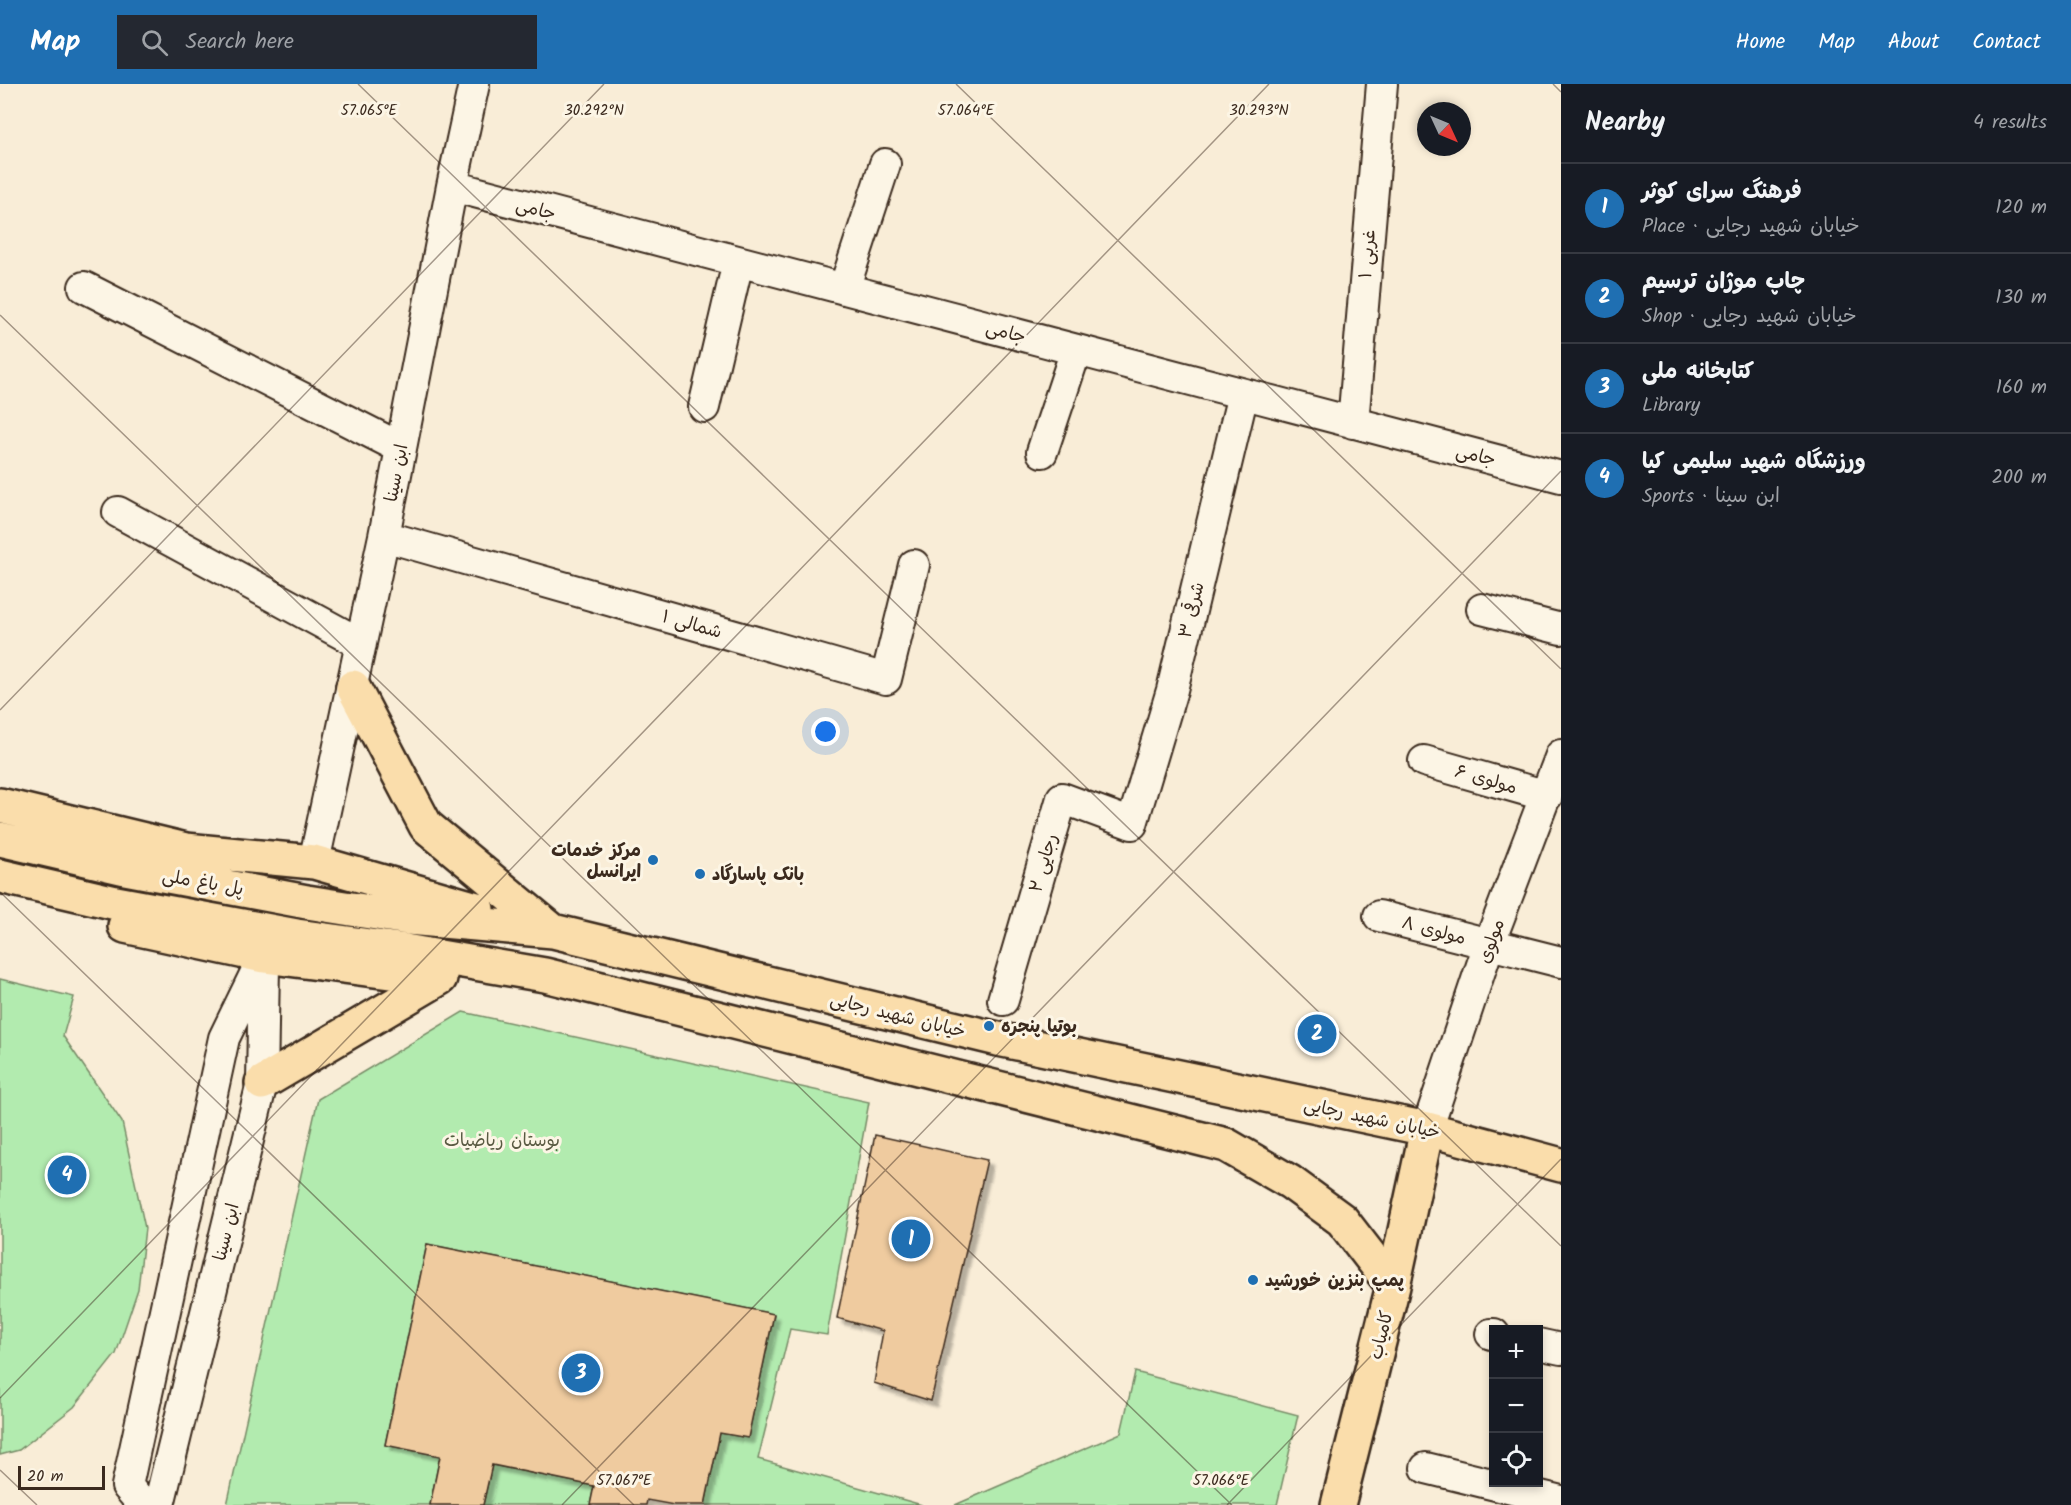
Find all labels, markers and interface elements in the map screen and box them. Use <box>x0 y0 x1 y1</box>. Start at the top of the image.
search box <box>117 15 537 69</box>
text: Map <box>30 20 81 65</box>
text: Search here <box>186 25 294 60</box>
icon: search <box>138 26 171 59</box>
text: Home <box>1736 26 1785 59</box>
text: Map <box>1818 26 1855 59</box>
text: About <box>1888 26 1939 59</box>
text: Contact <box>1972 26 2041 59</box>
text: 57.065°E <box>341 99 398 123</box>
text: 30.292°N <box>564 99 624 123</box>
text: 57.064°E <box>938 99 995 123</box>
text: 30.293°N <box>1229 99 1289 123</box>
north arrow <box>1417 102 1471 156</box>
text: Nearby <box>1585 102 1665 144</box>
text: 4 results <box>1973 107 2047 139</box>
text: فرهنگ سرای کوثر <box>1642 175 1802 210</box>
street label: جامی <box>512 191 559 230</box>
text: 1 <box>1601 192 1608 224</box>
text: 120 m <box>1995 192 2047 224</box>
text: Place · خیابان شهید رجایی <box>1642 211 1860 243</box>
street label: غربی ۱ <box>1352 228 1385 280</box>
text: چاپ موژان ترسیم <box>1642 265 1805 300</box>
text: 2 <box>1599 282 1610 314</box>
text: 130 m <box>1995 282 2047 314</box>
text: Shop · خیابان شهید رجایی <box>1642 301 1857 333</box>
street label: جامی <box>982 314 1029 353</box>
text: کتابخانه ملی <box>1642 355 1754 390</box>
text: 3 <box>1599 372 1610 404</box>
text: 160 m <box>1996 372 2047 404</box>
text: Library <box>1642 390 1700 422</box>
street label: جامی <box>1453 438 1499 475</box>
street label: ابن سینا <box>378 442 417 505</box>
text: ورزشگاه شهید سلیمی کیا <box>1642 445 1866 480</box>
text: 4 <box>1599 462 1610 494</box>
text: 200 m <box>1991 462 2047 494</box>
text: Sports · ابن سینا <box>1642 481 1780 513</box>
street label: شرقی ۳ <box>1171 579 1213 642</box>
street label: شمالی ۱ <box>658 603 725 648</box>
your location <box>811 717 840 746</box>
street label: مولوی ۶ <box>1451 758 1520 803</box>
street label: رجایی ۲ <box>1022 831 1067 896</box>
place label: مرکز خدمات ایرانسل <box>551 837 641 887</box>
marker: مرکز خدمات ایرانسل <box>646 853 660 867</box>
place label: بانک پاسارگاد <box>712 861 804 890</box>
street label: پل باغ ملی <box>160 862 246 905</box>
marker: بانک پاسارگاد <box>693 867 707 881</box>
street label: مولوی ۸ <box>1398 909 1469 954</box>
street label: مولوی <box>1471 915 1514 968</box>
street label: خیابان شهید رجایی <box>827 986 968 1047</box>
pin: 2 <box>1298 1012 1336 1056</box>
place label: بوتیا پنجره <box>1001 1013 1077 1042</box>
marker: بوتیا پنجره <box>982 1019 996 1033</box>
street label: خیابان شهید رجایی <box>1301 1091 1442 1148</box>
park label: بوستان ریاضیات <box>444 1127 560 1156</box>
pin: 4 <box>48 1152 86 1198</box>
street label: ابن سینا <box>206 1200 249 1264</box>
pin: 1 <box>892 1216 930 1262</box>
place label: پمپ بنزین خورشید <box>1265 1267 1405 1296</box>
marker: پمپ بنزین خورشید <box>1246 1273 1260 1287</box>
street label: کامیاب <box>1362 1308 1403 1363</box>
map controls <box>1489 1325 1543 1487</box>
button: + <box>1489 1325 1543 1379</box>
pin: 3 <box>562 1350 600 1396</box>
button: − <box>1489 1379 1543 1433</box>
button: locate <box>1489 1433 1543 1487</box>
scale bar <box>18 1463 105 1490</box>
text: 20 m <box>27 1464 63 1489</box>
text: 57.067°E <box>596 1469 653 1493</box>
text: 57.066°E <box>1193 1469 1251 1493</box>

